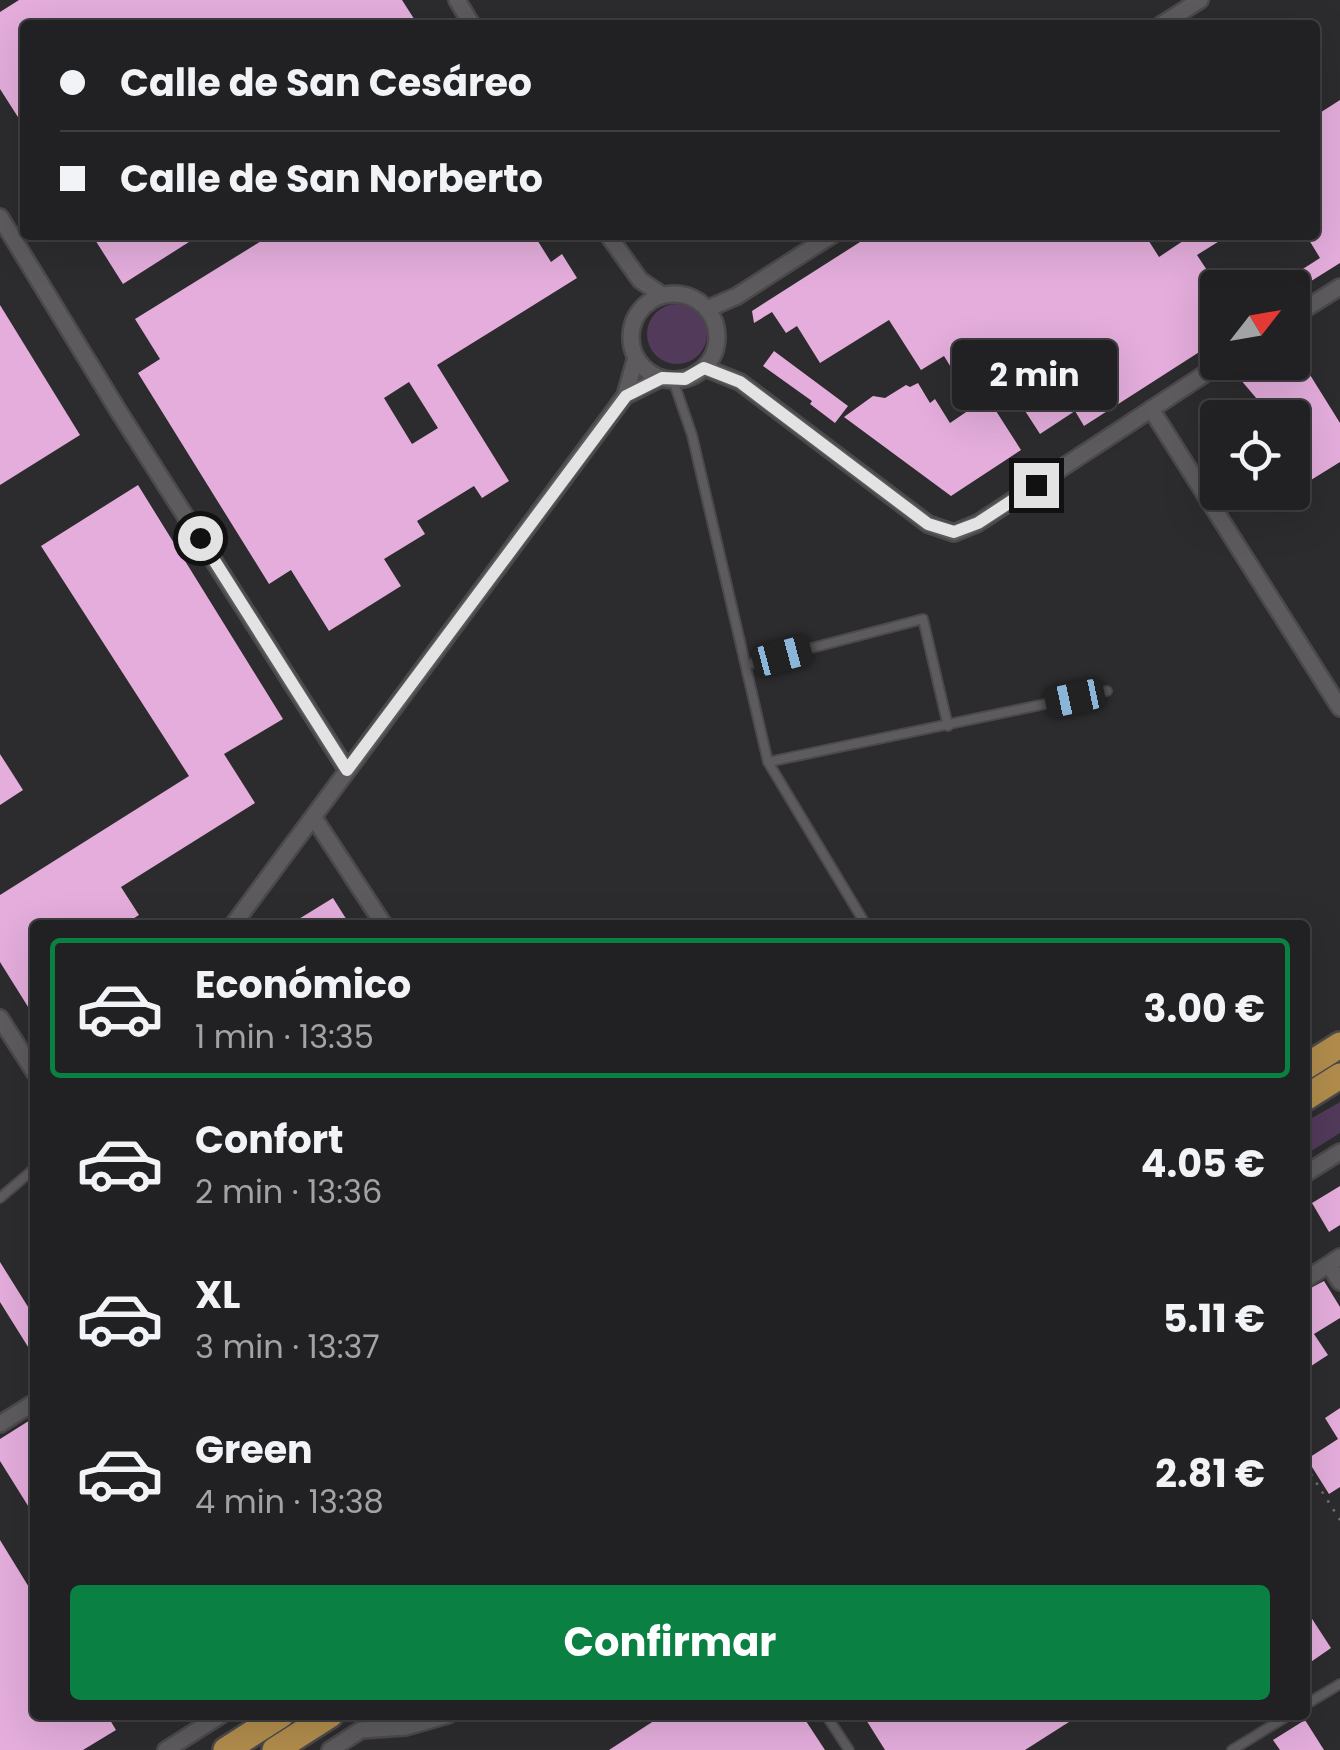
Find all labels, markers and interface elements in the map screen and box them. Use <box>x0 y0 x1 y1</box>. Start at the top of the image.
text: Calle de San Cesáreo <box>120 56 532 109</box>
text: Calle de San Norberto <box>120 152 543 205</box>
north arrow <box>1200 270 1310 380</box>
map controls <box>1200 270 1310 510</box>
callout: 2 min <box>954 340 1118 410</box>
text: 2 min <box>990 352 1079 397</box>
button: locate <box>1200 400 1310 510</box>
route end <box>1014 463 1059 508</box>
route start <box>178 516 223 561</box>
car <box>749 634 815 678</box>
car <box>1043 677 1107 719</box>
text: Económico <box>195 958 411 1011</box>
icon: car <box>75 963 165 1053</box>
text: 3.00 € <box>1143 982 1265 1035</box>
text: 1 min · 13:35 <box>195 1014 374 1059</box>
text: Confort <box>195 1113 343 1166</box>
icon: car <box>75 1118 165 1208</box>
text: 4.05 € <box>1141 1137 1265 1190</box>
text: 2 min · 13:36 <box>195 1169 382 1214</box>
text: XL <box>195 1268 240 1321</box>
icon: car <box>75 1273 165 1363</box>
text: 5.11 € <box>1163 1292 1265 1345</box>
text: 3 min · 13:37 <box>195 1324 380 1369</box>
text: Green <box>195 1423 313 1476</box>
icon: car <box>75 1428 165 1518</box>
text: 2.81 € <box>1155 1447 1265 1500</box>
text: 4 min · 13:38 <box>195 1479 384 1524</box>
button: Confirmar <box>70 1585 1270 1700</box>

